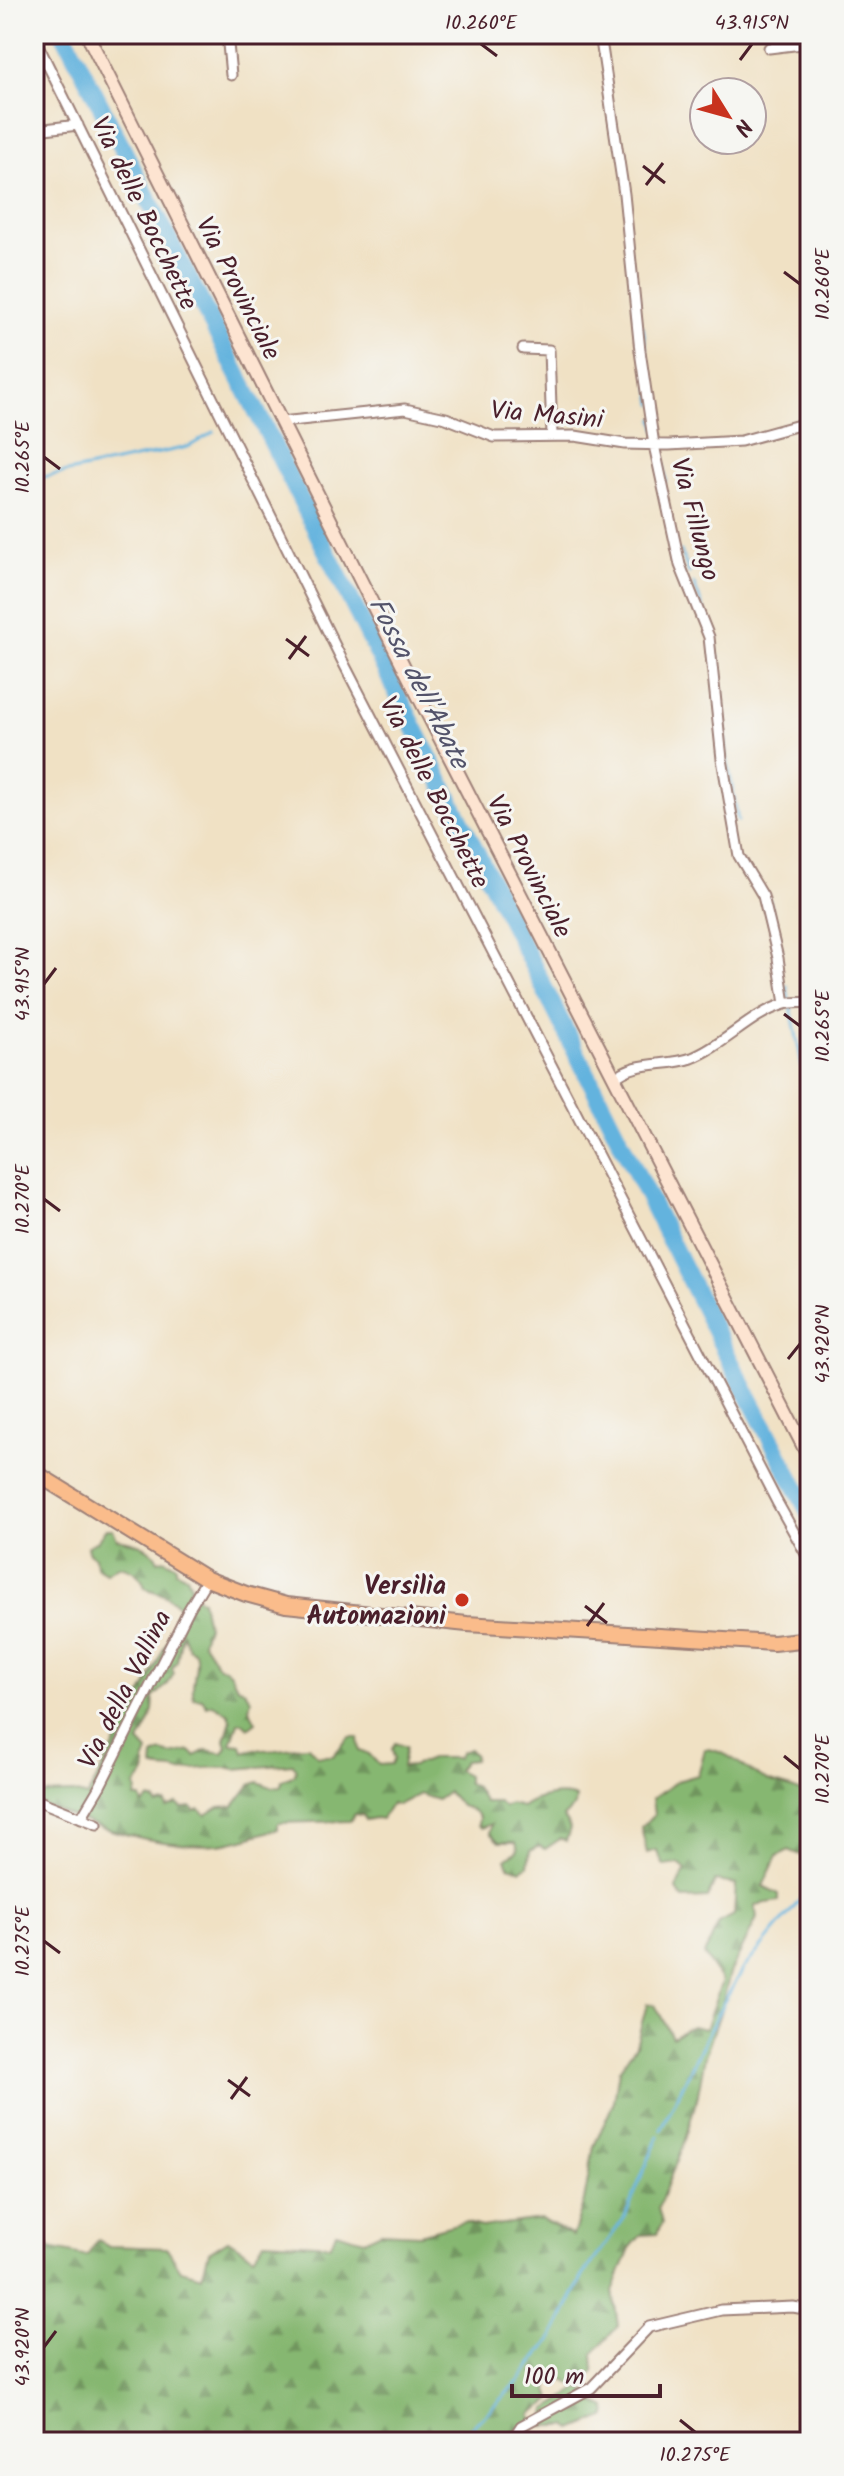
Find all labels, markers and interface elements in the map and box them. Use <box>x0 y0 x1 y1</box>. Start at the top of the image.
text: 10.260°E <box>445 8 518 40</box>
text: 43.915°N <box>715 8 789 40</box>
north arrow <box>688 76 768 156</box>
street label: Via delle Bocchette <box>78 110 208 318</box>
text: N <box>724 110 760 143</box>
street label: Via Provinciale <box>183 210 292 368</box>
text: 10.260°E <box>808 247 840 320</box>
street label: Via Masini <box>489 390 607 442</box>
text: 10.265°E <box>8 419 40 493</box>
street label: Via Fillungo <box>658 453 731 586</box>
water label: Fossa dell'Abate <box>355 589 482 779</box>
street label: Via delle Bocchette <box>367 689 500 897</box>
street label: Via Provinciale <box>474 788 583 946</box>
text: 43.915°N <box>8 947 40 1021</box>
text: 10.265°E <box>808 988 840 1062</box>
text: 10.270°E <box>8 1163 40 1234</box>
text: 43.920°N <box>808 1305 840 1383</box>
place label: Versilia Automazioni <box>307 1566 447 1638</box>
marker: Versilia Automazioni <box>453 1591 471 1609</box>
street label: Via della Vallina <box>68 1603 184 1777</box>
text: 10.270°E <box>808 1733 840 1804</box>
text: 10.275°E <box>8 1904 40 1977</box>
text: 43.920°N <box>8 2308 40 2386</box>
scale bar <box>512 2348 660 2398</box>
text: 100 m <box>524 2358 584 2397</box>
text: 10.275°E <box>659 2440 732 2472</box>

